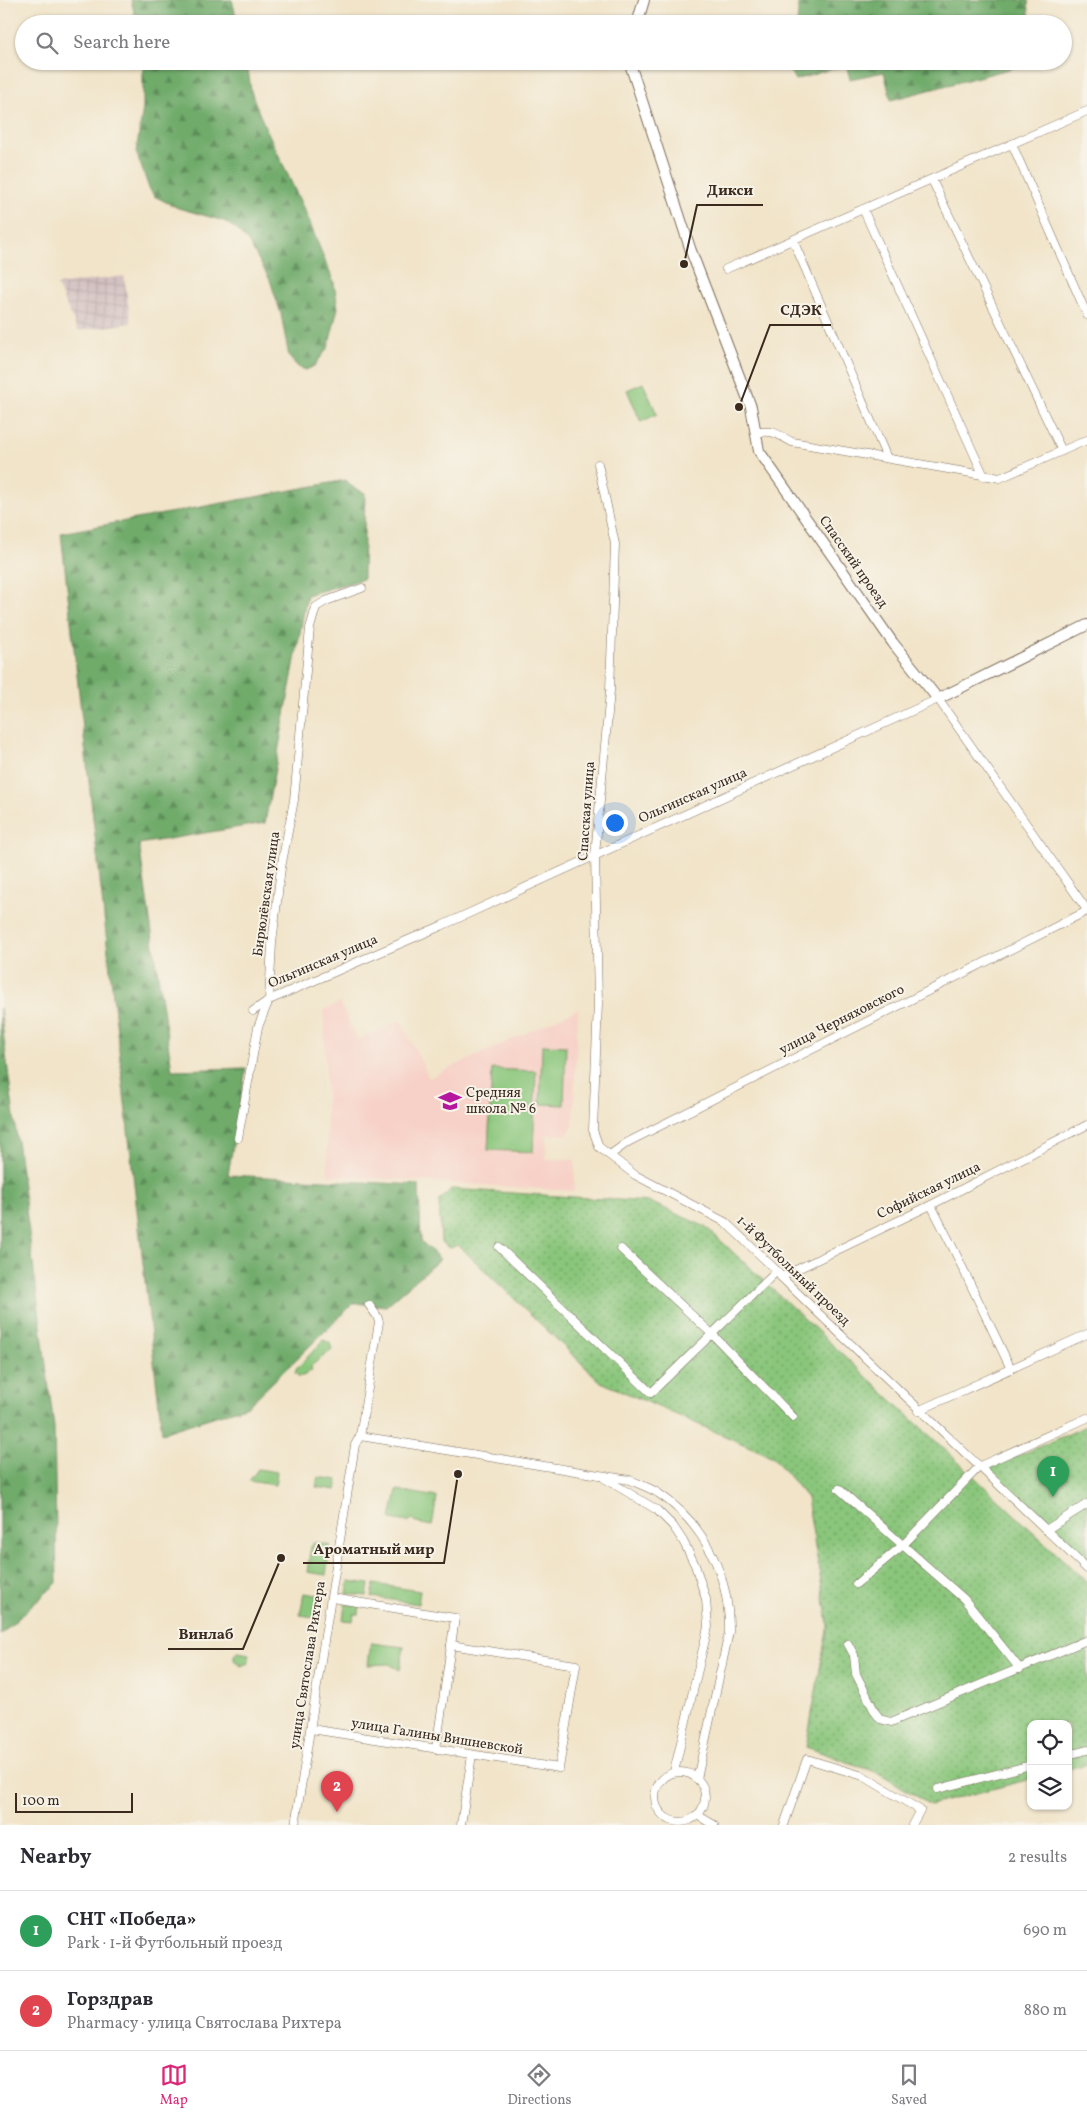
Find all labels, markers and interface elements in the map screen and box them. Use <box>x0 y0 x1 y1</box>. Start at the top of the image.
search box <box>15 15 1072 70</box>
icon: search <box>33 29 61 57</box>
text: Search here <box>73 30 170 56</box>
callout: Дикси <box>697 175 763 205</box>
text: Дикси <box>707 181 754 202</box>
callout: СДЭК <box>770 295 831 325</box>
text: СДЭК <box>780 301 822 322</box>
street label: Спасский проезд <box>814 512 892 612</box>
street label: Спасская улица <box>574 761 600 861</box>
street label: Ольгинская улица <box>636 763 750 829</box>
your location <box>602 810 628 836</box>
street label: Бирюлёвская улица <box>249 830 285 958</box>
street label: Ольгинская улица <box>265 930 381 994</box>
street label: улица Черняховского <box>776 980 908 1060</box>
place label: Средняя школа № 6 <box>466 1084 536 1119</box>
school or university icon: Средняя школа № 6 <box>437 1088 463 1114</box>
street label: Софийская улица <box>874 1158 984 1224</box>
street label: 1-й Футбольный проезд <box>732 1212 854 1330</box>
pin: 1 <box>1037 1456 1069 1497</box>
callout: Ароматный мир <box>303 1533 444 1563</box>
text: Ароматный мир <box>314 1540 434 1561</box>
street label: улица Святослава Рихтера <box>285 1580 331 1750</box>
callout: Винлаб <box>168 1619 243 1649</box>
text: Винлаб <box>179 1625 233 1646</box>
street label: улица Галины Вишневской <box>350 1714 525 1760</box>
map controls <box>1027 1720 1072 1810</box>
button: locate <box>1027 1720 1072 1765</box>
button: layers <box>1027 1765 1072 1810</box>
pin: 2 <box>321 1771 353 1812</box>
scale bar <box>15 1790 132 1813</box>
text: 100 m <box>22 1792 60 1811</box>
text: Nearby <box>20 1843 91 1872</box>
text: 2 results <box>1008 1847 1067 1869</box>
text: СНТ «Победа» <box>67 1907 196 1933</box>
text: 1 <box>33 1920 39 1942</box>
text: 690 m <box>1023 1920 1067 1942</box>
text: Park · 1-й Футбольный проезд <box>67 1933 282 1955</box>
text: Горздрав <box>67 1987 154 2013</box>
text: 2 <box>32 2000 40 2022</box>
text: 880 m <box>1024 2000 1067 2022</box>
text: Pharmacy · улица Святослава Рихтера <box>67 2013 342 2035</box>
tab: Map <box>160 2061 188 2110</box>
tab: Directions <box>507 2061 572 2110</box>
tab: Saved <box>891 2061 927 2110</box>

